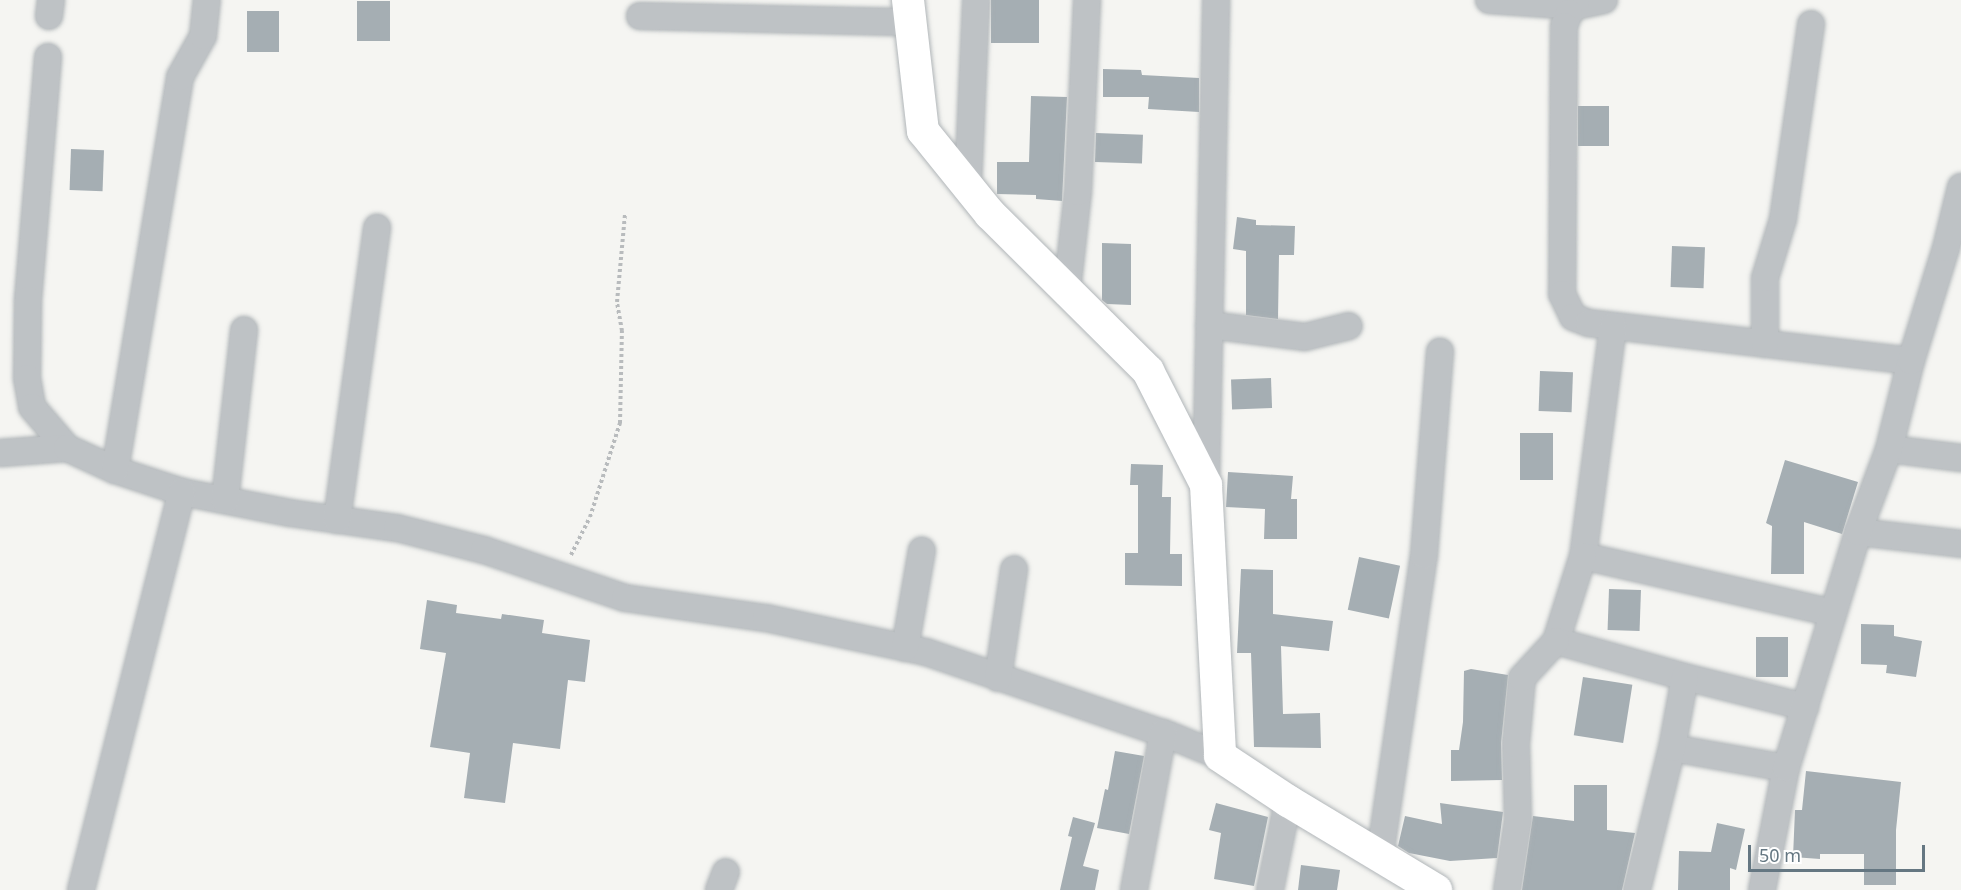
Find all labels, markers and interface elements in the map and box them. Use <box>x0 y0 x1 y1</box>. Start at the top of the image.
scale bar <box>1751 833 1928 871</box>
text: 50 m <box>1759 843 1801 867</box>

